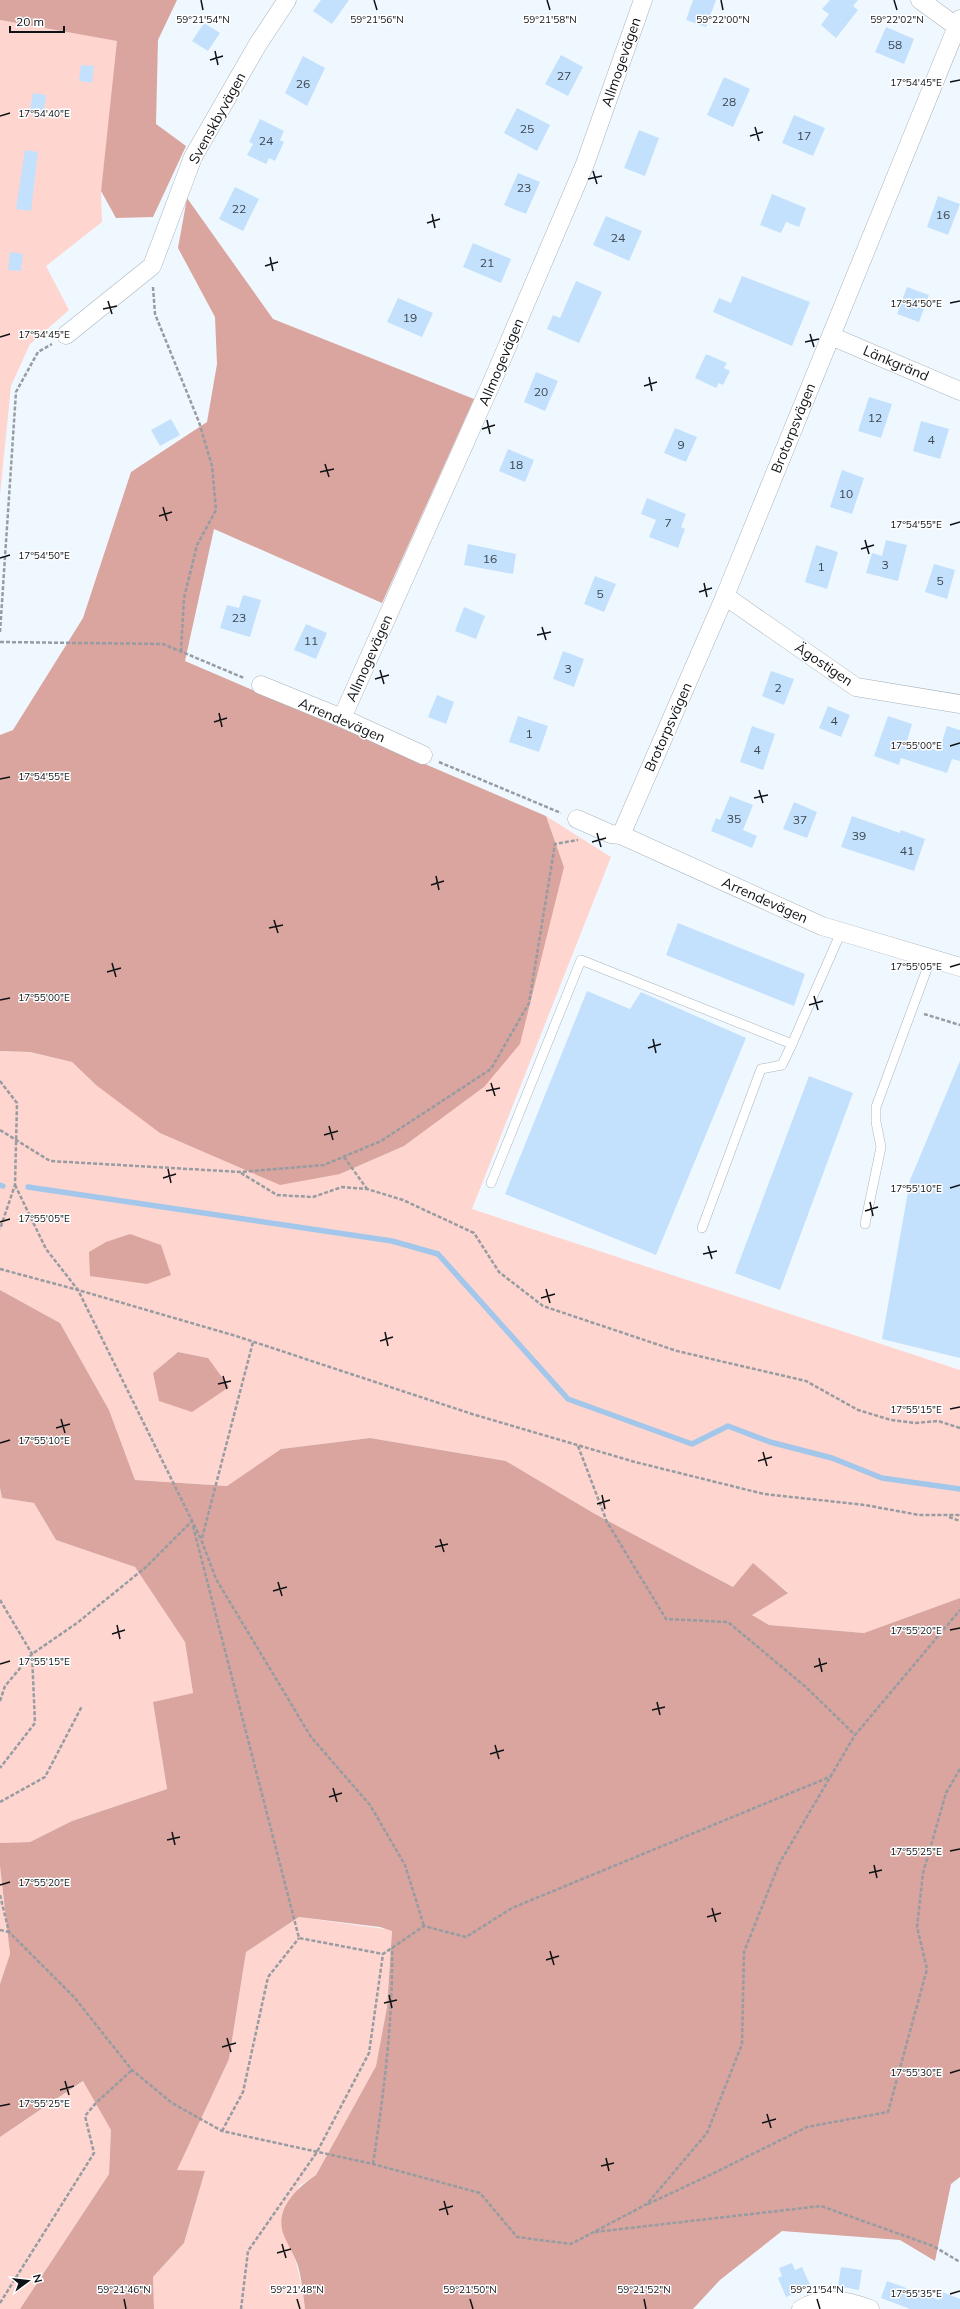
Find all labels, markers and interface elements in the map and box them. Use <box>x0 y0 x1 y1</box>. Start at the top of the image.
scale bar <box>10 8 64 34</box>
text: 59°21'54"N <box>176 13 230 26</box>
text: 59°21'56"N <box>350 13 404 26</box>
text: 59°21'58"N <box>523 13 577 26</box>
text: 59°22'00"N <box>696 13 750 26</box>
text: 59°22'02"N <box>870 13 924 26</box>
text: 20 m <box>16 14 44 29</box>
street label: Allmogevägen <box>597 15 645 109</box>
house number: 58 <box>888 37 902 52</box>
house number: 27 <box>557 68 571 83</box>
street label: Svenskbyvägen <box>184 69 250 167</box>
house number: 26 <box>296 76 310 91</box>
text: 17°54'45"E <box>890 76 942 89</box>
house number: 28 <box>722 94 736 109</box>
text: 17°54'40"E <box>18 107 70 120</box>
house number: 25 <box>520 121 534 136</box>
house number: 17 <box>797 128 811 143</box>
house number: 24 <box>259 133 273 148</box>
house number: 23 <box>517 180 531 195</box>
house number: 22 <box>232 201 246 216</box>
house number: 16 <box>936 207 950 222</box>
house number: 24 <box>611 230 625 245</box>
house number: 21 <box>480 255 494 270</box>
text: 17°54'50"E <box>890 297 942 310</box>
house number: 19 <box>403 310 417 325</box>
street label: Allmogevägen <box>474 316 528 408</box>
text: 17°54'45"E <box>18 328 70 341</box>
street label: Länkgränd <box>860 341 932 385</box>
street label: Brotorpsvägen <box>767 380 819 476</box>
house number: 20 <box>534 384 548 399</box>
house number: 12 <box>868 410 882 425</box>
house number: 4 <box>927 432 935 447</box>
house number: 9 <box>677 437 685 452</box>
house number: 18 <box>509 457 523 472</box>
house number: 10 <box>839 486 853 501</box>
house number: 7 <box>664 515 672 530</box>
text: 17°54'55"E <box>890 518 942 531</box>
text: 17°54'50"E <box>18 549 70 562</box>
house number: 16 <box>483 551 497 566</box>
house number: 3 <box>881 557 889 572</box>
house number: 1 <box>817 559 825 574</box>
house number: 5 <box>936 573 944 588</box>
house number: 5 <box>596 586 604 601</box>
house number: 23 <box>232 610 246 625</box>
street label: Allmogevägen <box>342 612 396 704</box>
house number: 11 <box>304 633 318 648</box>
street label: Ägostigen <box>792 638 856 690</box>
house number: 3 <box>564 661 572 676</box>
street label: Brotorpsvägen <box>640 680 696 774</box>
house number: 2 <box>774 680 782 695</box>
street label: Arrendevägen <box>296 694 388 746</box>
house number: 4 <box>830 713 838 728</box>
house number: 1 <box>525 726 533 741</box>
text: 17°55'00"E <box>890 739 942 752</box>
house number: 4 <box>753 742 761 757</box>
text: 17°54'55"E <box>18 770 70 783</box>
house number: 35 <box>727 811 741 826</box>
house number: 37 <box>793 812 807 827</box>
house number: 39 <box>852 828 866 843</box>
house number: 41 <box>900 843 914 858</box>
street label: Arrendevägen <box>719 873 811 927</box>
text: 17°55'05"E <box>890 960 942 973</box>
text: 17°55'00"E <box>18 991 70 1004</box>
text: 17°55'10"E <box>890 1182 942 1195</box>
text: 17°55'05"E <box>18 1212 70 1225</box>
text: 17°55'15"E <box>890 1403 942 1416</box>
text: 17°55'10"E <box>18 1434 70 1447</box>
text: 17°55'20"E <box>890 1624 942 1637</box>
text: 17°55'15"E <box>18 1655 70 1668</box>
text: 17°55'25"E <box>890 1845 942 1858</box>
text: 17°55'20"E <box>18 1876 70 1889</box>
text: 17°55'30"E <box>890 2066 942 2079</box>
text: 17°55'25"E <box>18 2097 70 2110</box>
north arrow <box>8 2261 48 2301</box>
text: N <box>30 2273 45 2284</box>
text: 59°21'46"N <box>97 2283 151 2296</box>
text: 59°21'48"N <box>270 2283 324 2296</box>
text: 59°21'50"N <box>443 2283 497 2296</box>
text: 59°21'52"N <box>617 2283 671 2296</box>
text: 59°21'54"N <box>790 2283 844 2296</box>
text: 17°55'35"E <box>890 2287 942 2300</box>

